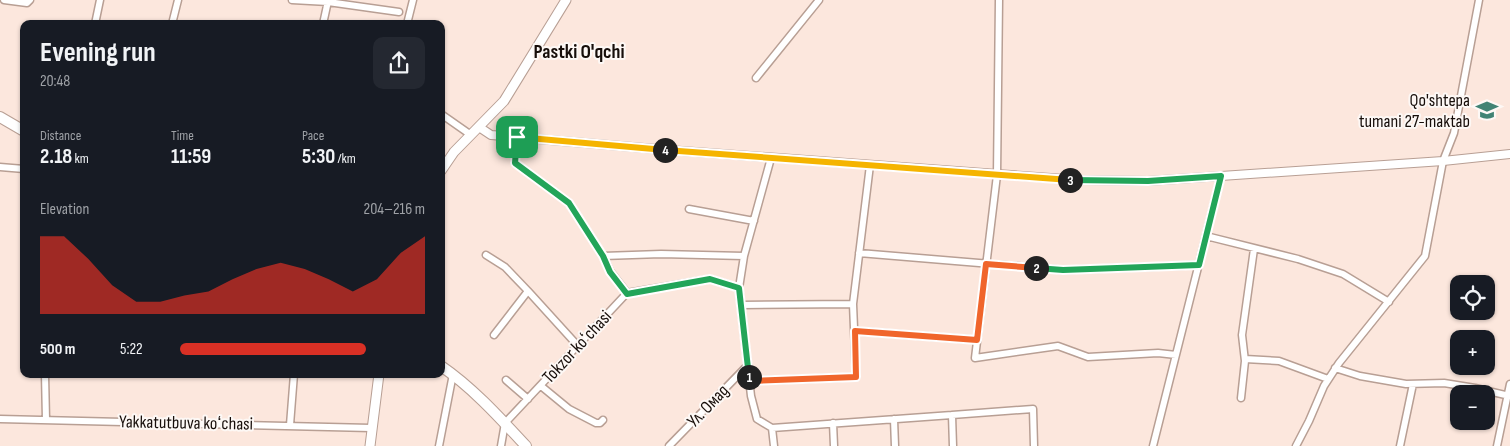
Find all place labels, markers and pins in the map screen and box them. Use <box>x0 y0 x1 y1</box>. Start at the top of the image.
place label: Qo'shtepa tumani 27-maktab <box>1359 90 1470 132</box>
school or university icon: Qo'shtepa tumani 27-maktab <box>1474 97 1500 123</box>
pin <box>496 116 538 158</box>
pin: 4 <box>652 138 678 162</box>
pin: 3 <box>1058 168 1082 192</box>
pin: 2 <box>1024 256 1048 280</box>
pin: 1 <box>736 364 762 390</box>

